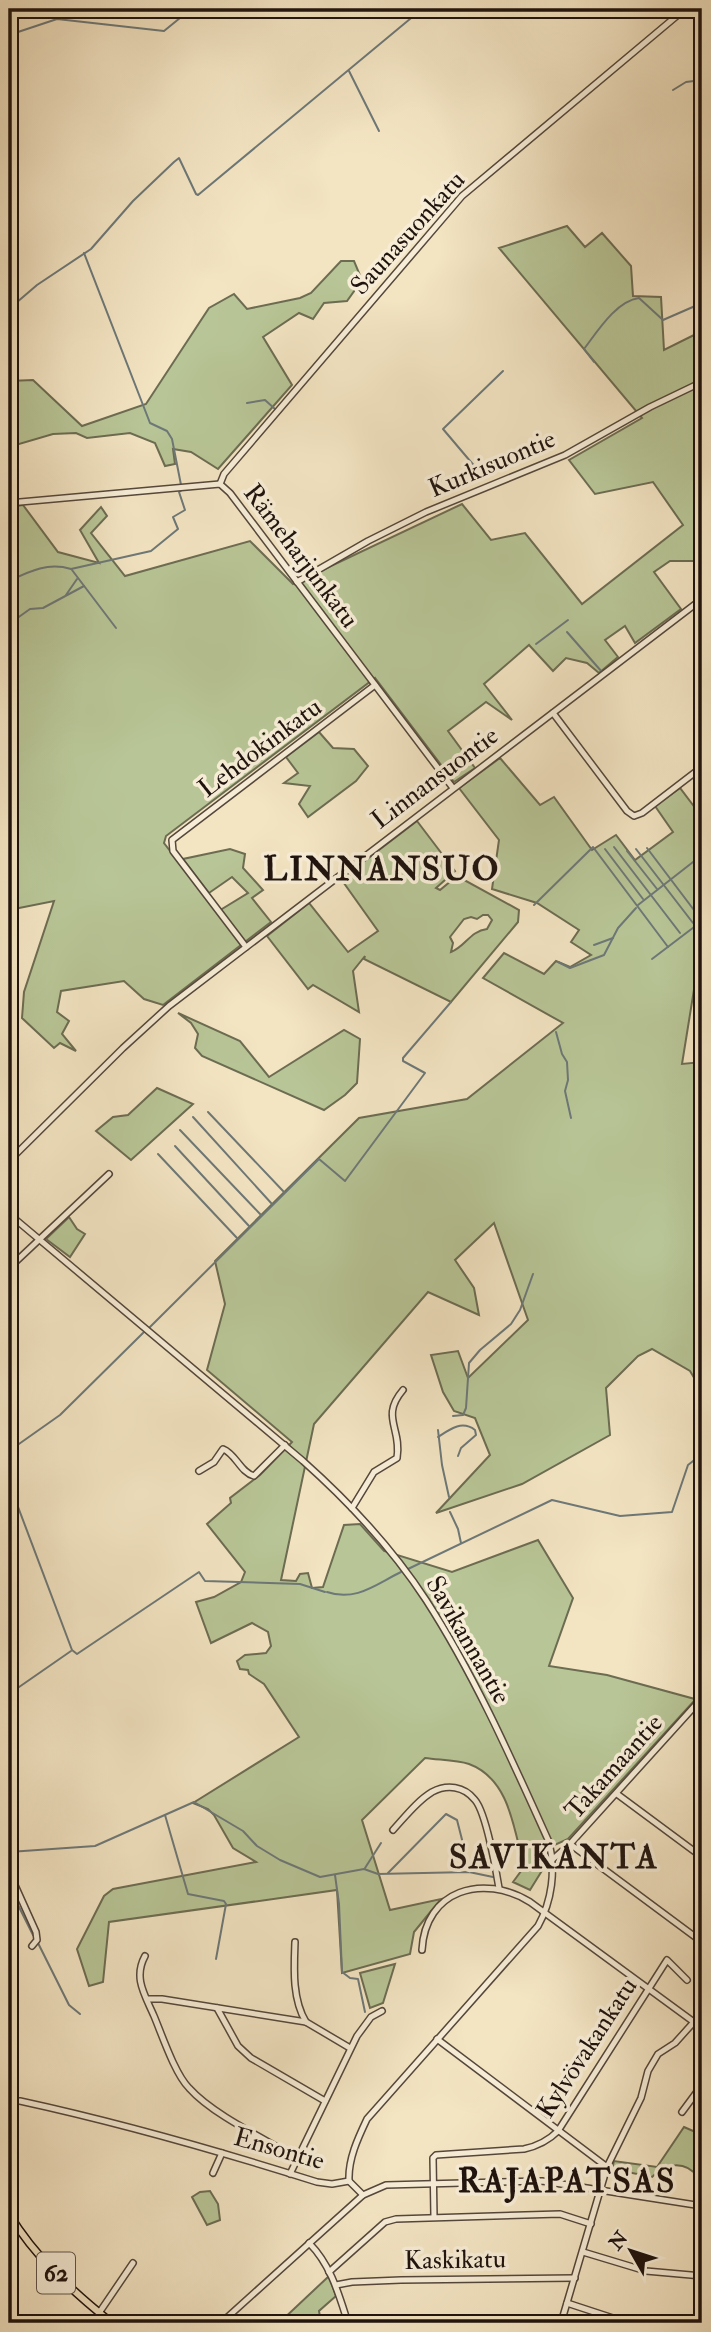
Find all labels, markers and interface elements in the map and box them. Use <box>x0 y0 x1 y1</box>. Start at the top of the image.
street label: Saunasuonkatu <box>344 164 472 302</box>
street label: Kurkisuontie <box>424 423 560 505</box>
street label: Rämeharjunkatu <box>236 478 366 634</box>
street label: Lehdokinkatu <box>192 691 328 805</box>
street label: Linnansuontie <box>365 720 505 836</box>
district label: LINNANSUO <box>264 849 500 890</box>
street label: Savikannantie <box>418 1570 518 1710</box>
street label: Takamaantie <box>558 1708 670 1826</box>
district label: SAVIKANTA <box>449 1837 659 1878</box>
street label: Kylvövakankatu <box>530 1972 644 2124</box>
street label: Ensontie <box>230 2121 328 2177</box>
district label: RAJAPATSAS <box>458 2161 676 2203</box>
north arrow <box>596 2216 666 2286</box>
text: N <box>603 2226 634 2256</box>
street label: Kaskikatu <box>404 2243 506 2277</box>
road number: 62 <box>37 2252 75 2294</box>

